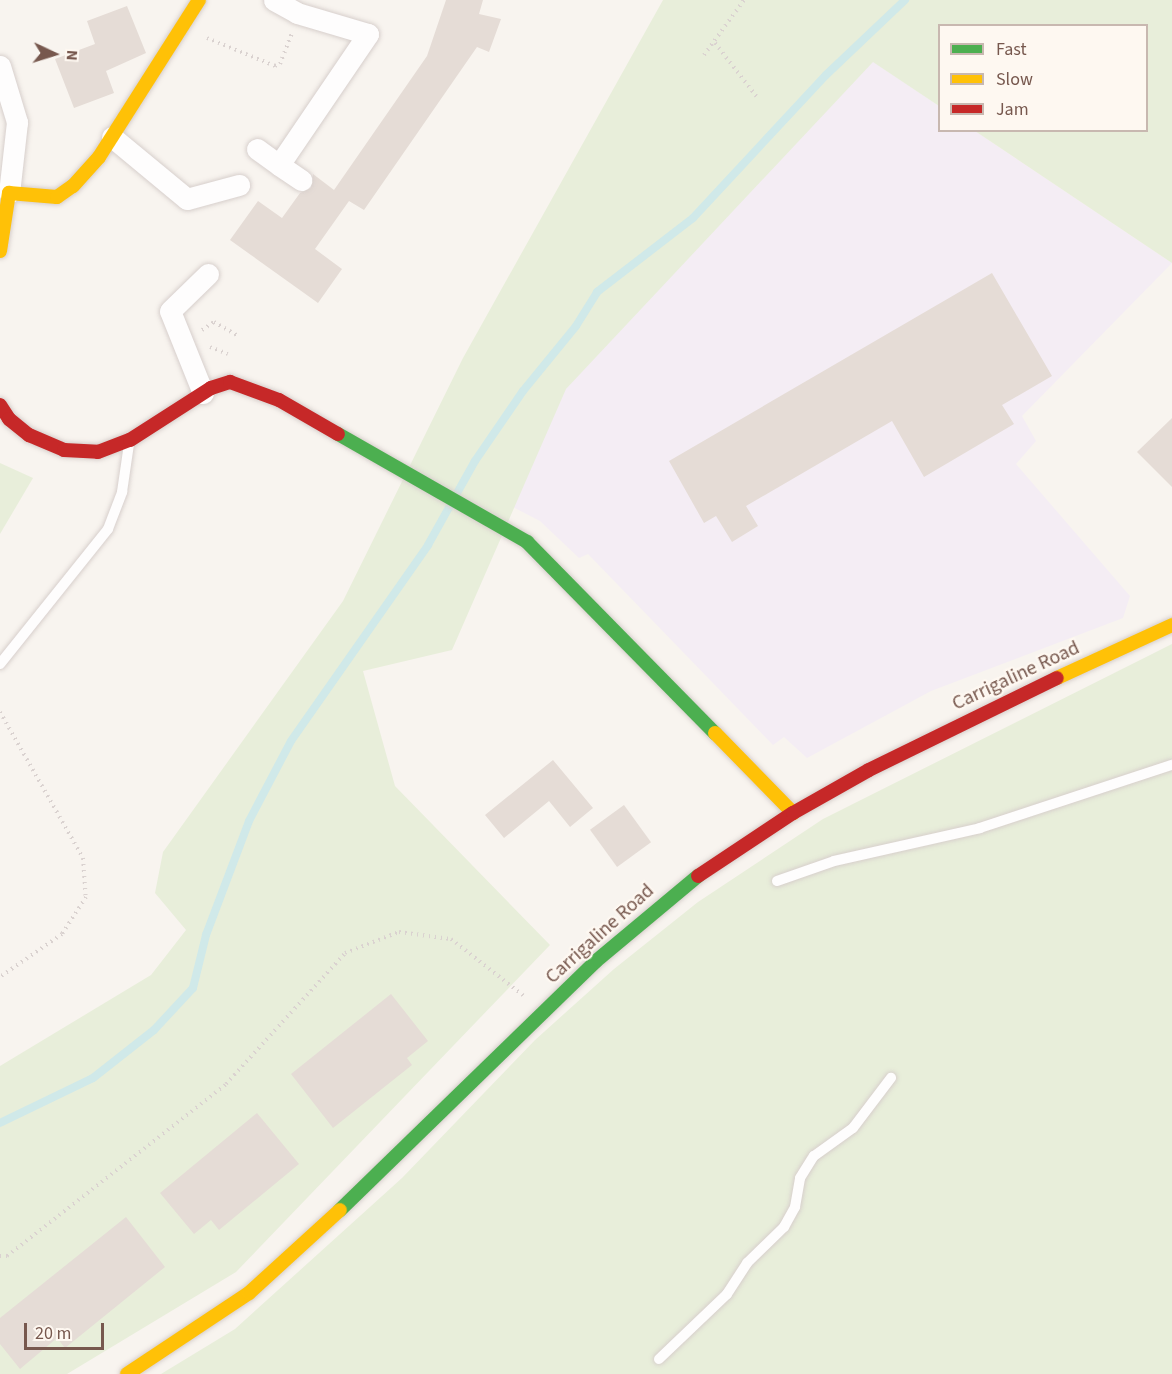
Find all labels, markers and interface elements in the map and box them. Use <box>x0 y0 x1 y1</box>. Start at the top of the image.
north arrow <box>24 24 84 84</box>
legend <box>938 24 1148 132</box>
text: Fast <box>996 37 1027 62</box>
text: N <box>61 49 83 61</box>
text: Slow <box>996 67 1033 92</box>
text: Jam <box>996 97 1029 122</box>
street label: Carrigaline Road <box>948 636 1084 716</box>
street label: Carrigaline Road <box>541 879 659 989</box>
scale bar <box>27 1311 106 1349</box>
text: 20 m <box>35 1321 71 1346</box>

